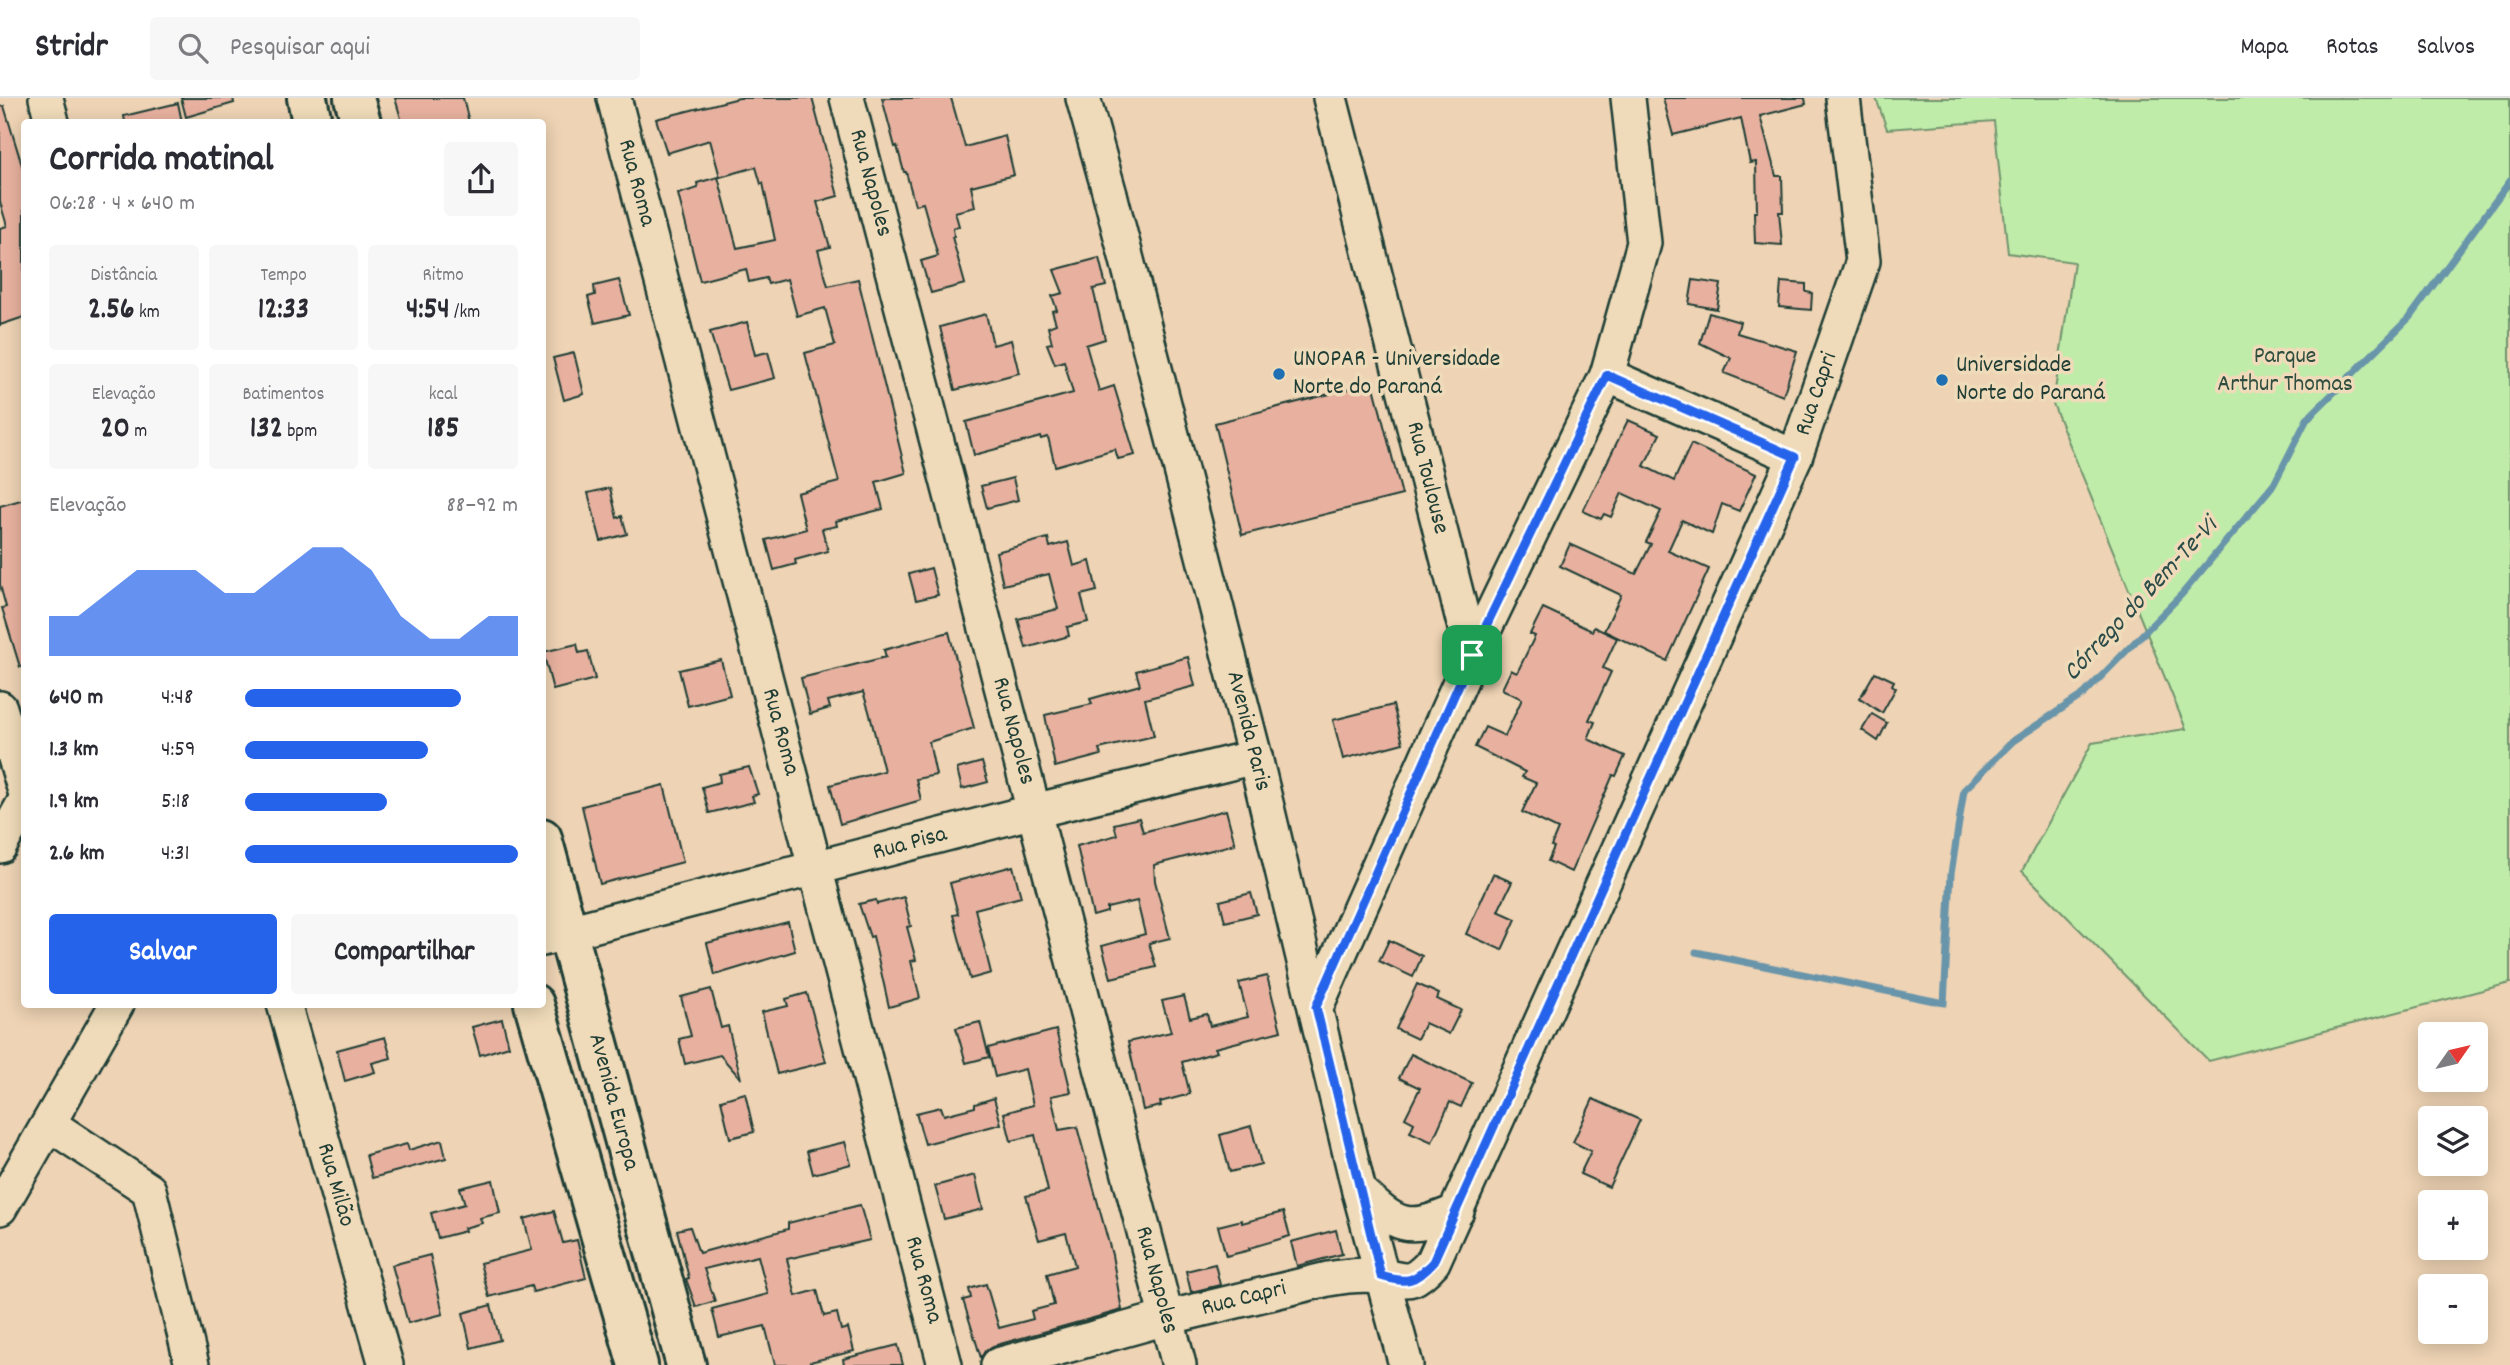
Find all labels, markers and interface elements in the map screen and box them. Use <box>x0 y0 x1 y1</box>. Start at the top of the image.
search box <box>150 17 640 80</box>
text: Stridr <box>35 25 108 72</box>
icon: search <box>174 29 212 67</box>
text: Pesquisar aqui <box>230 30 370 67</box>
text: Mapa <box>2240 31 2288 65</box>
text: Rotas <box>2326 31 2379 65</box>
text: Salvos <box>2417 31 2475 65</box>
street label: Rua Napoles <box>839 125 901 241</box>
text: Corrida matinal <box>49 134 274 189</box>
street label: Rua Roma <box>608 136 664 231</box>
button: share <box>444 142 518 216</box>
text: 06:28 · 4 × 640 m <box>49 188 195 221</box>
text: Distância <box>91 263 157 290</box>
text: Tempo <box>260 263 307 290</box>
text: Ritmo <box>423 263 464 290</box>
text: 2.56 <box>88 290 135 333</box>
text: 12:33 <box>258 290 309 333</box>
text: 4:54 <box>406 290 450 333</box>
text: km <box>135 300 160 327</box>
text: /km <box>450 300 480 327</box>
park label: Parque Arthur Thomas <box>2217 340 2353 402</box>
place label: UNOPAR - Universidade Norte do Paraná <box>1293 343 1500 405</box>
street label: Rua Capri <box>1787 348 1847 440</box>
place label: Universidade Norte do Paraná <box>1956 349 2105 411</box>
marker: UNOPAR - Universidade Norte do Paraná <box>1271 366 1287 382</box>
marker: Universidade Norte do Paraná <box>1934 372 1950 388</box>
text: Elevação <box>92 382 156 409</box>
text: Batimentos <box>242 382 325 409</box>
text: kcal <box>429 382 458 409</box>
text: 20 <box>100 409 130 452</box>
text: 132 <box>250 409 283 452</box>
text: 185 <box>427 409 459 452</box>
street label: Rua Toulouse <box>1397 418 1457 538</box>
text: m <box>130 419 147 446</box>
text: bpm <box>283 419 317 446</box>
text: Elevação <box>49 490 126 523</box>
text: 88–92 m <box>446 490 518 523</box>
water label: Córrego do Bem-Te-Vi <box>2055 507 2230 690</box>
pin <box>1442 625 1502 685</box>
icon: arrive <box>1453 636 1491 674</box>
street label: Avenida Paris <box>1217 667 1279 795</box>
street label: Rua Napoles <box>982 673 1044 789</box>
text: 640 m <box>49 682 103 715</box>
text: 4:48 <box>161 682 193 715</box>
street label: Rua Roma <box>752 685 808 780</box>
text: 1.3 km <box>49 734 99 767</box>
text: 4:59 <box>161 734 196 767</box>
text: 1.9 km <box>49 786 99 819</box>
text: 5:18 <box>161 786 190 819</box>
street label: Rua Pisa <box>869 818 952 870</box>
text: 2.6 km <box>49 838 105 871</box>
text: 4:31 <box>161 838 190 871</box>
button: Salvar <box>49 914 277 994</box>
button: Compartilhar <box>291 914 518 994</box>
north arrow <box>2418 1022 2488 1092</box>
map controls <box>2418 1022 2488 1344</box>
street label: Avenida Europa <box>578 1030 648 1175</box>
button: layers <box>2418 1106 2488 1176</box>
street label: Rua Milão <box>307 1139 363 1231</box>
button: + <box>2418 1190 2488 1260</box>
street label: Rua Napoles <box>1125 1222 1187 1338</box>
street label: Rua Roma <box>895 1233 951 1328</box>
street label: Rua Capri <box>1198 1272 1290 1326</box>
button: − <box>2418 1274 2488 1344</box>

